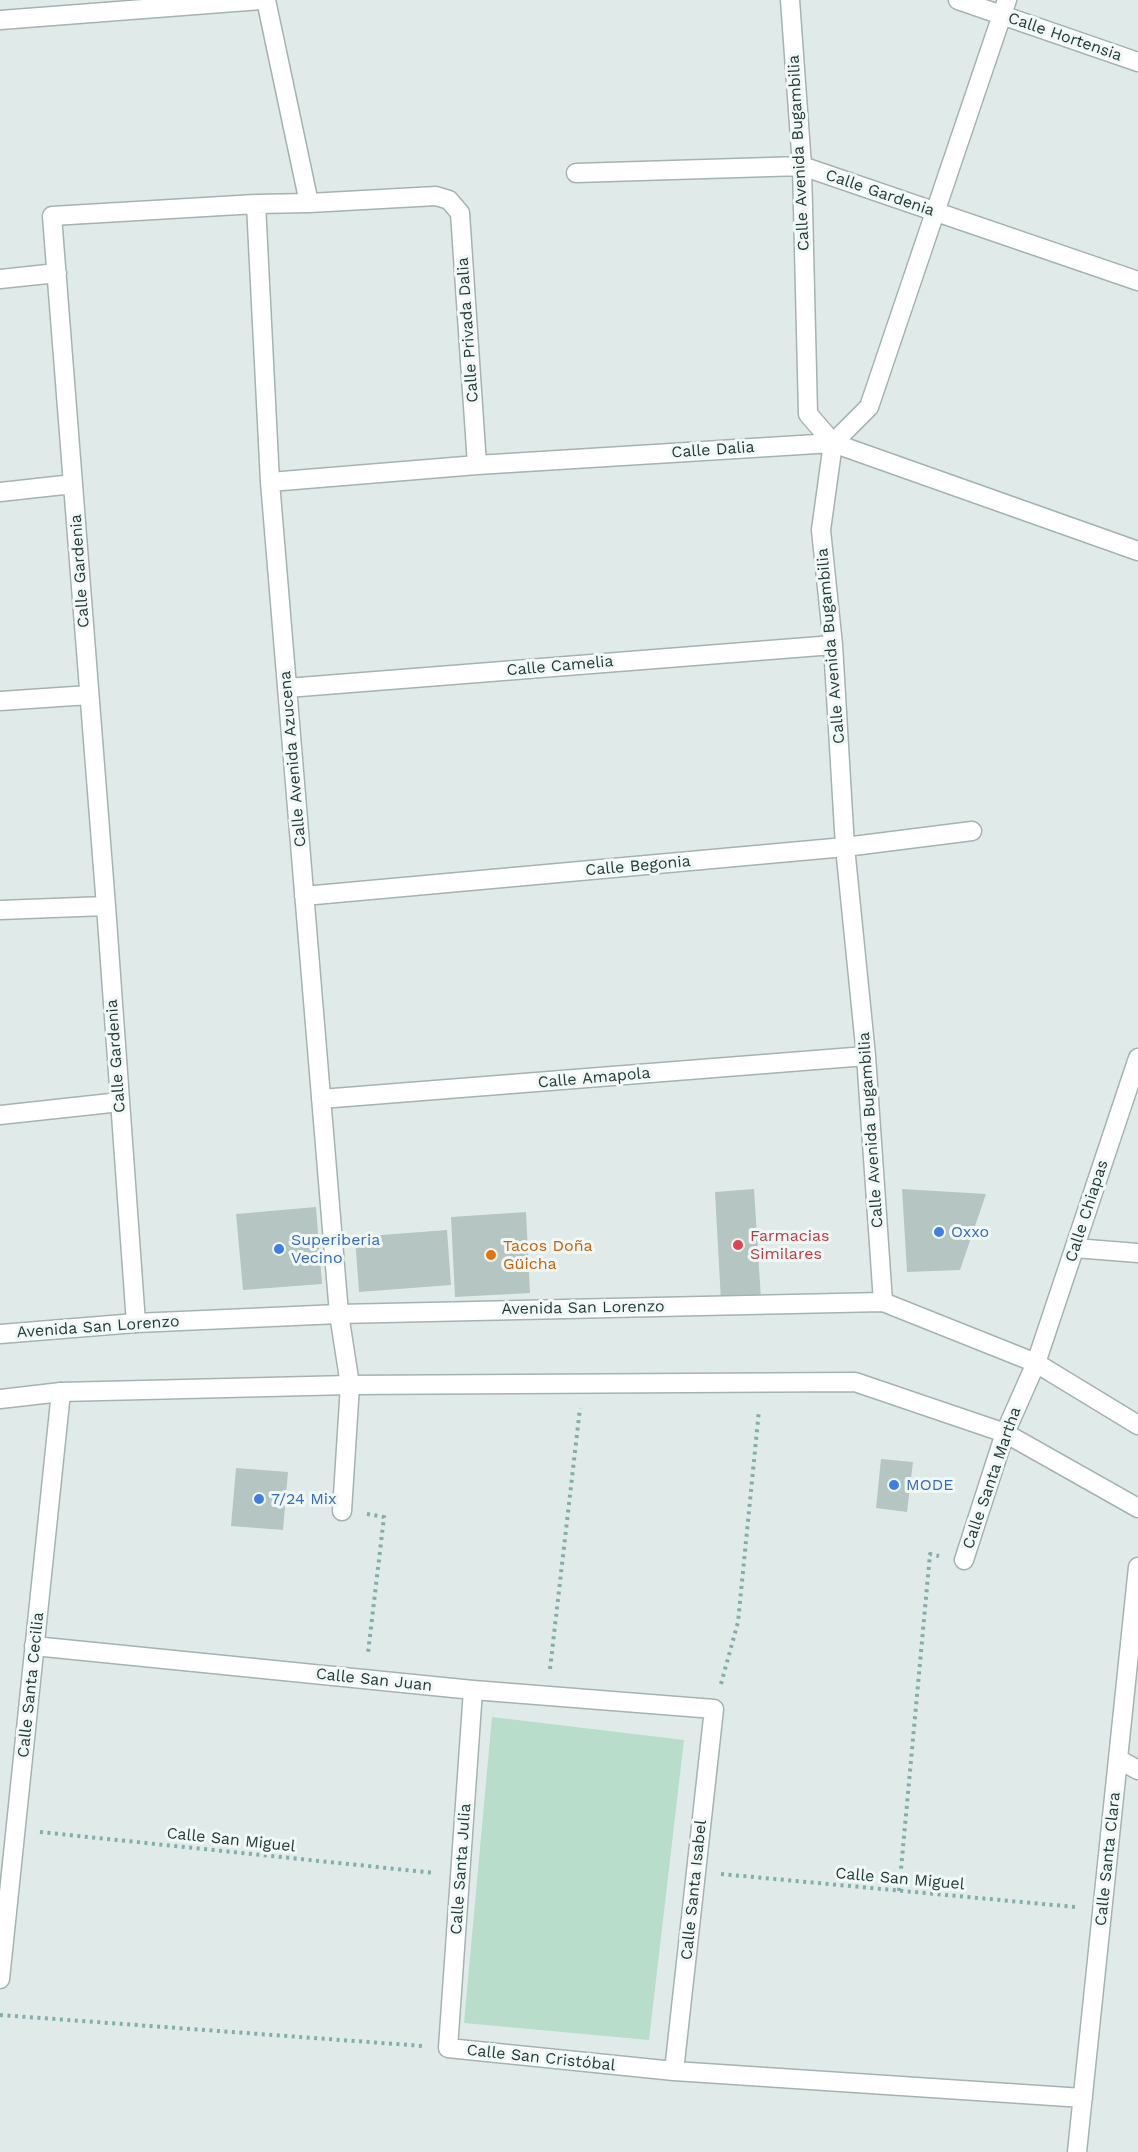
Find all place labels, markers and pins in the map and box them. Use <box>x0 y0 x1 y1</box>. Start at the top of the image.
place label: Oxxo <box>951 1222 989 1242</box>
marker: Oxxo <box>932 1225 946 1239</box>
place label: Farmacias Similares <box>750 1226 830 1264</box>
place label: Superiberia Vecino <box>291 1230 380 1268</box>
place label: Tacos Doña Güicha <box>503 1236 593 1274</box>
marker: Farmacias Similares <box>731 1238 745 1252</box>
marker: Superiberia Vecino <box>272 1242 286 1256</box>
marker: Tacos Doña Güicha <box>484 1248 498 1262</box>
place label: MODE <box>906 1475 953 1495</box>
marker: MODE <box>887 1478 901 1492</box>
place label: 7/24 Mix <box>271 1489 337 1509</box>
marker: 7/24 Mix <box>252 1492 266 1506</box>

